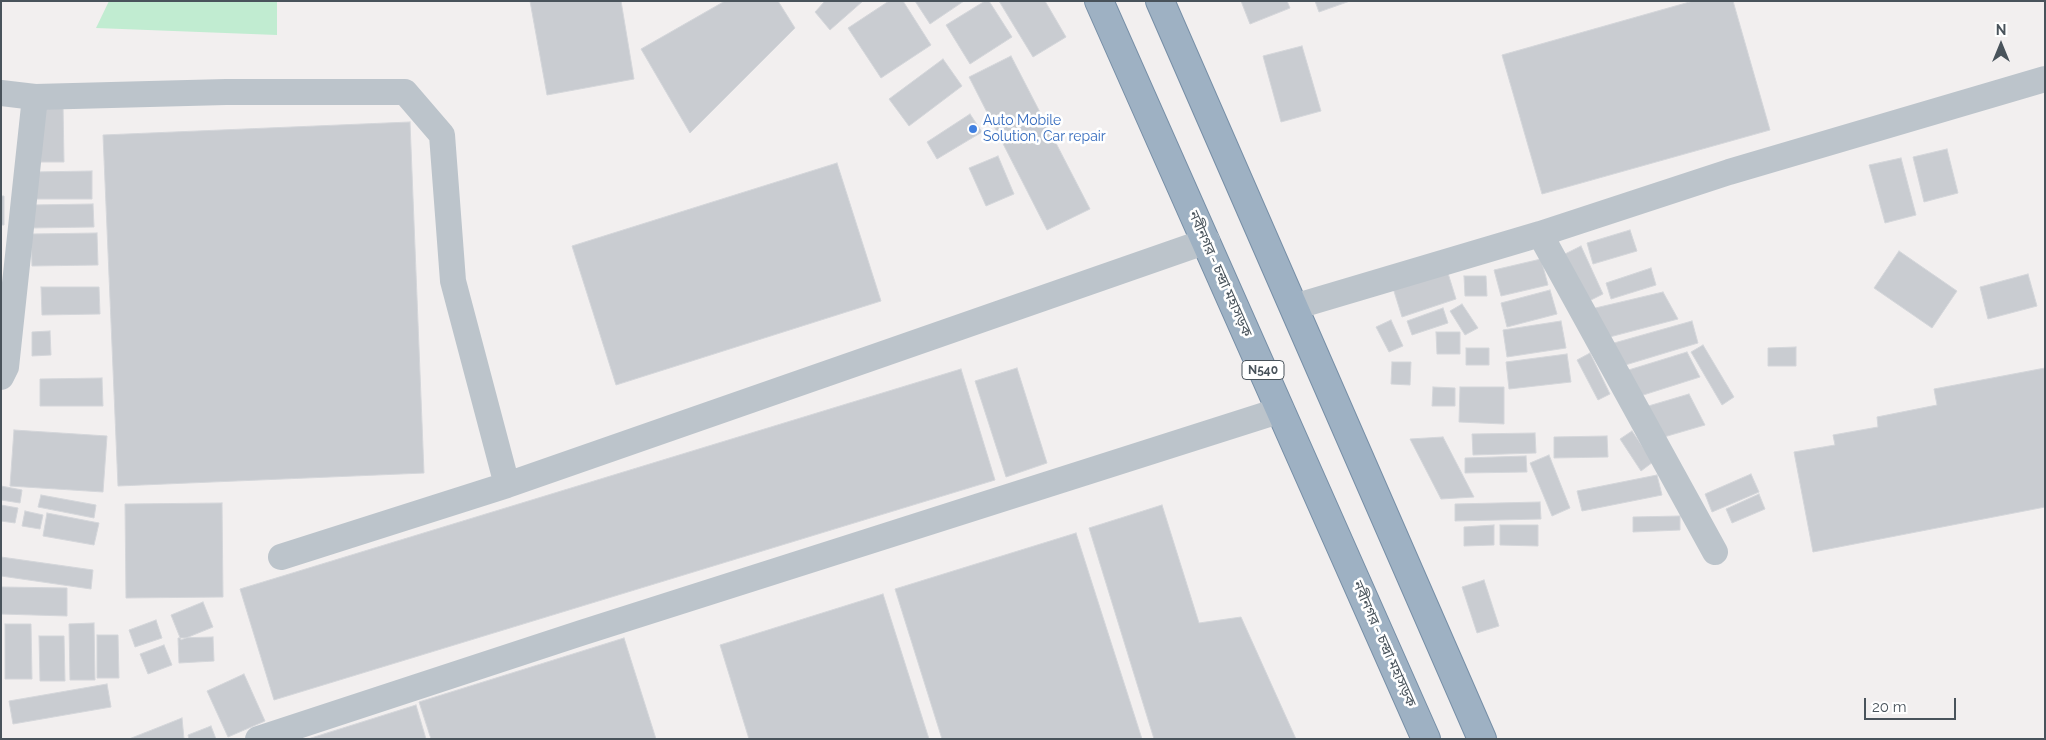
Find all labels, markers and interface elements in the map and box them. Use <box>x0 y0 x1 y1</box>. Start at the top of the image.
north arrow <box>1976 20 2026 70</box>
text: N <box>1996 22 2006 38</box>
place label: Auto Mobile Solution, Car repair <box>983 113 1106 146</box>
marker: Auto Mobile Solution, Car repair <box>967 123 979 135</box>
street label: নবীনগর - চন্দ্রা মহাসড়ক <box>1185 208 1255 340</box>
road number: N540 <box>1242 360 1284 380</box>
street label: নবীনগর - চন্দ্রা মহাসড়ক <box>1349 578 1419 710</box>
scale bar <box>1866 688 1958 720</box>
text: 20 m <box>1872 698 1907 716</box>

